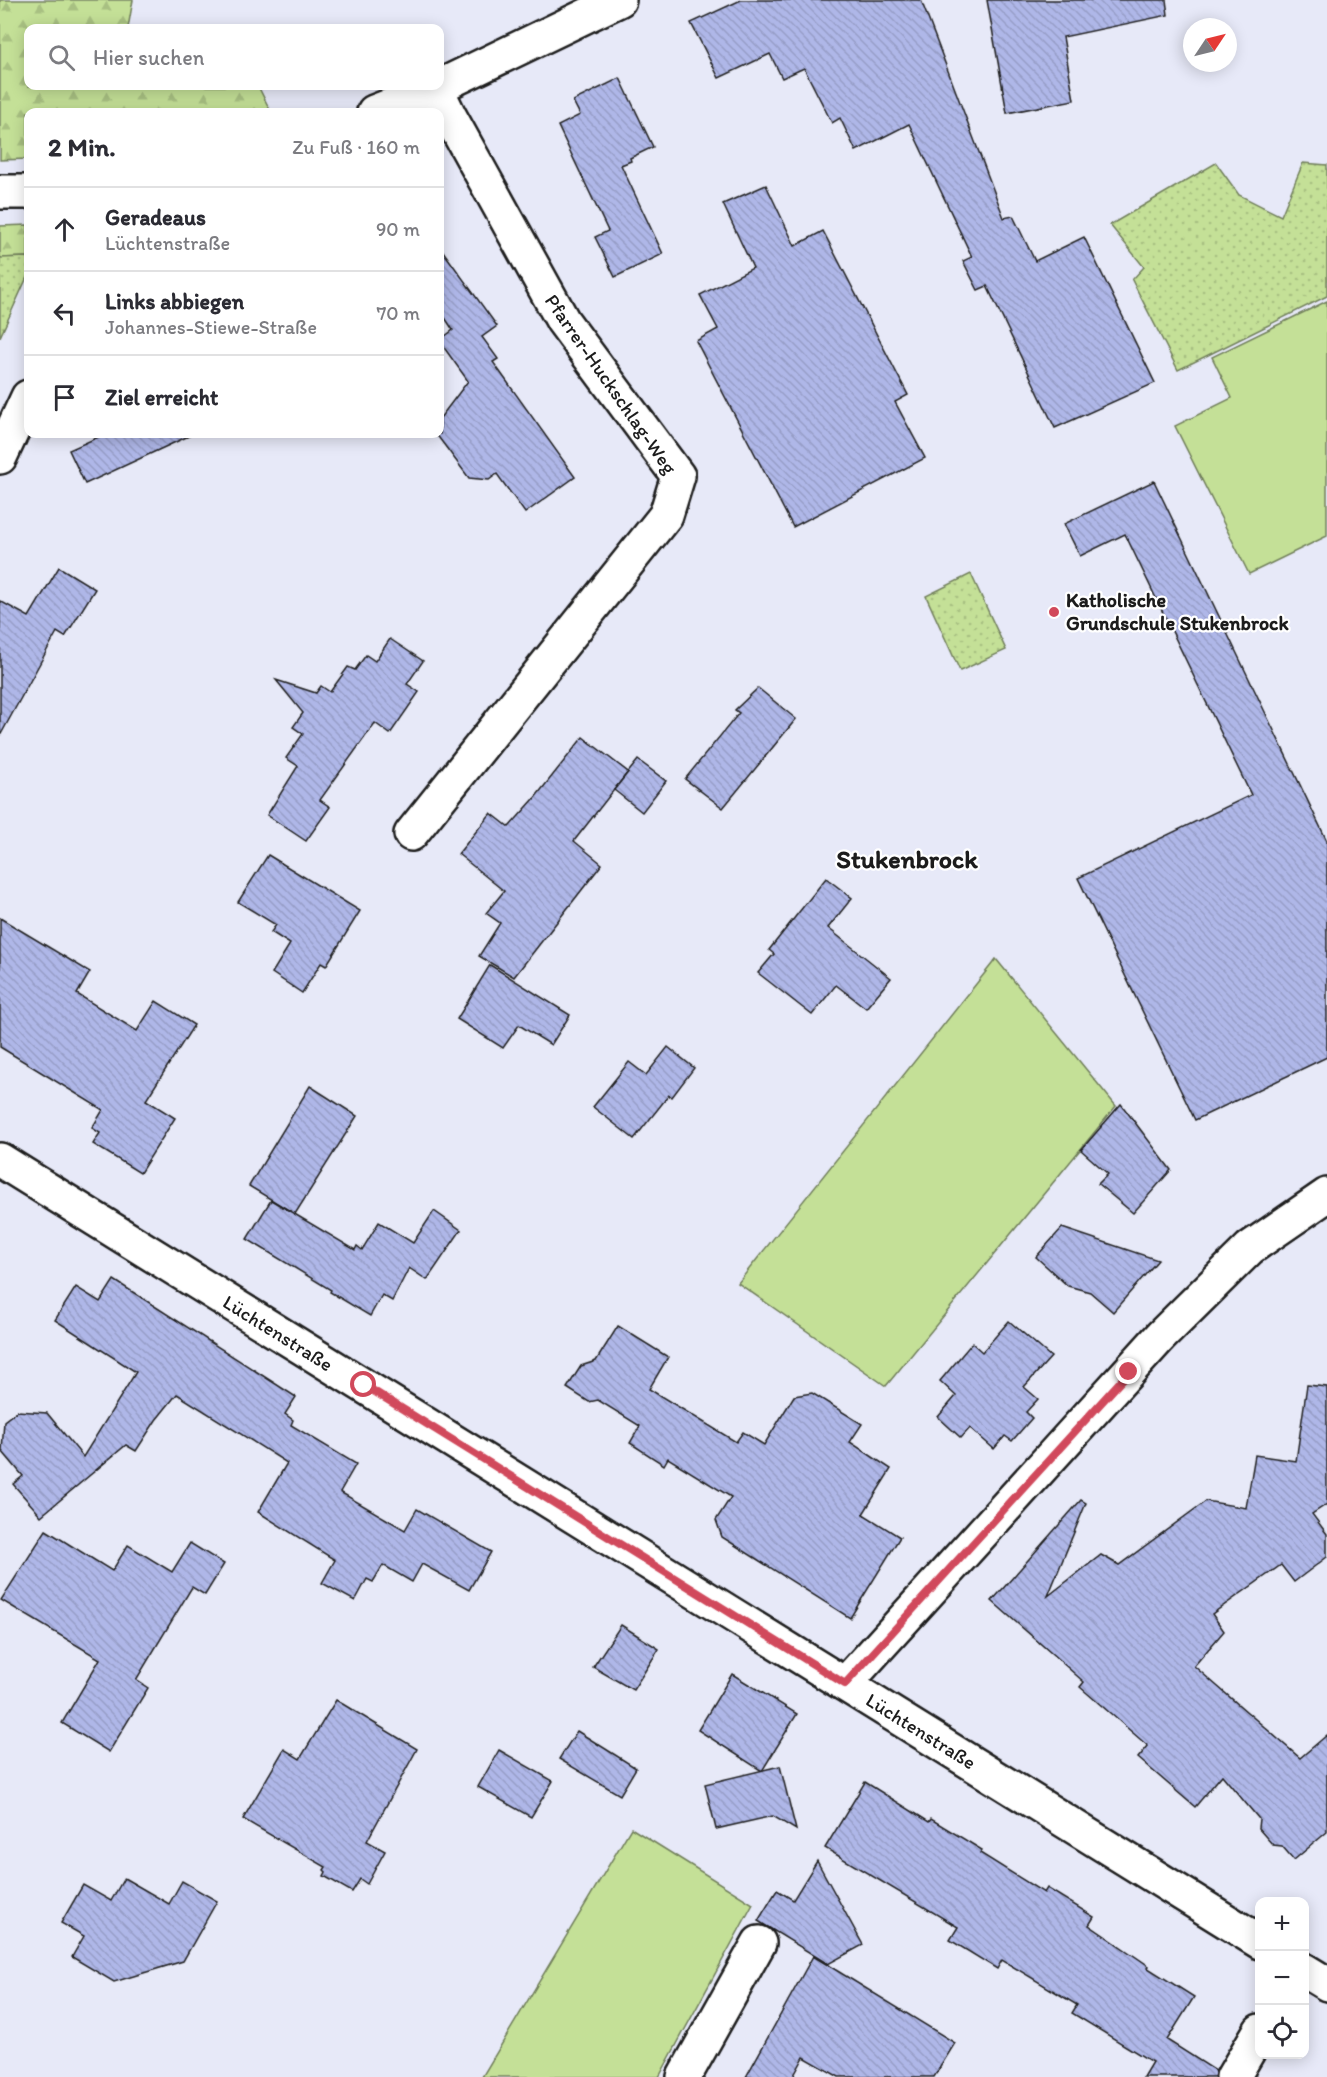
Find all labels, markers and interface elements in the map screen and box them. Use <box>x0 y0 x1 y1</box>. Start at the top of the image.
north arrow <box>1183 18 1237 72</box>
search box <box>24 24 444 90</box>
icon: search <box>45 41 78 74</box>
text: Hier suchen <box>93 44 204 71</box>
text: 2 Min. <box>48 131 116 163</box>
text: Zu Fuß · 160 m <box>292 135 420 159</box>
text: Geradeaus <box>105 204 206 231</box>
icon: ahead <box>48 213 81 246</box>
text: 90 m <box>376 217 420 241</box>
text: Lüchtenstraße <box>105 231 230 255</box>
text: Links abbiegen <box>105 288 244 315</box>
street label: Pfarrer-Huckschlag-Weg <box>540 289 683 479</box>
icon: left <box>48 297 81 330</box>
text: 70 m <box>376 301 420 325</box>
text: Johannes-Stiewe-Straße <box>105 315 317 339</box>
icon: arrive <box>48 381 81 414</box>
text: Ziel erreicht <box>105 384 218 411</box>
place label: Katholische Grundschule Stukenbrock <box>1066 588 1289 635</box>
marker: Katholische Grundschule Stukenbrock <box>1047 605 1061 619</box>
district label: Stukenbrock <box>836 843 978 875</box>
street label: Lüchtenstraße <box>219 1290 337 1376</box>
route end <box>1115 1358 1141 1384</box>
route start <box>350 1371 376 1397</box>
street label: Lüchtenstraße <box>862 1688 980 1774</box>
map controls <box>1255 1897 1309 2059</box>
button: + <box>1255 1897 1309 1951</box>
button: − <box>1255 1951 1309 2005</box>
button: locate <box>1255 2005 1309 2059</box>

